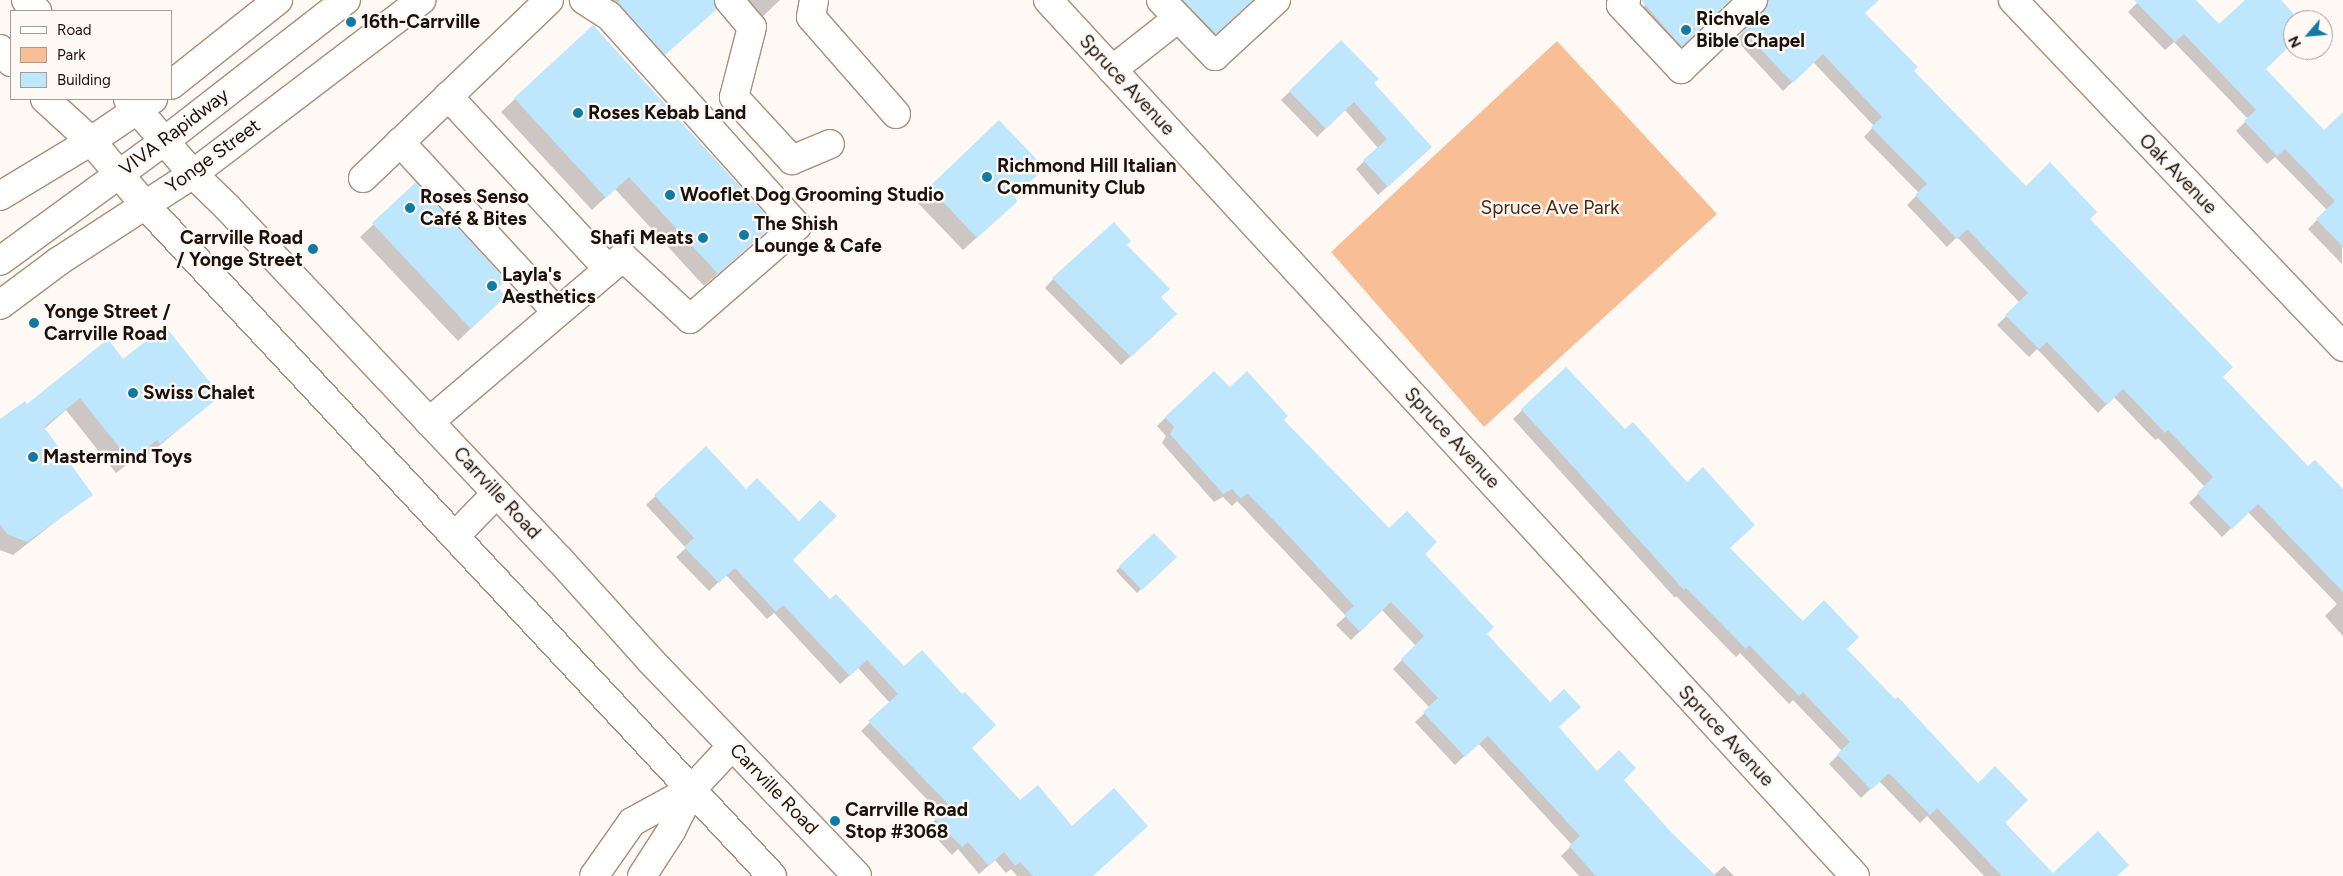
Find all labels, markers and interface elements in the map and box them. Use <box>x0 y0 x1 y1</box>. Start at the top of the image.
place label: Richvale Bible Chapel <box>1696 8 1805 52</box>
legend <box>10 10 172 100</box>
north arrow <box>2283 10 2333 60</box>
place label: 16th-Carrville <box>361 11 480 33</box>
marker: 16th-Carrville <box>345 16 357 28</box>
text: Road <box>57 21 92 39</box>
marker: Richvale Bible Chapel <box>1680 24 1692 36</box>
street label: Spruce Avenue <box>1074 30 1180 140</box>
text: N <box>2285 33 2305 50</box>
text: Park <box>57 46 86 64</box>
text: Building <box>57 71 111 89</box>
street label: VIVA Rapidway <box>115 84 233 180</box>
place label: Roses Kebab Land <box>588 102 746 124</box>
marker: Roses Kebab Land <box>572 107 584 119</box>
street label: Yonge Street <box>161 114 265 198</box>
street label: Oak Avenue <box>2134 129 2222 219</box>
place label: Richmond Hill Italian Community Club <box>997 155 1176 199</box>
marker: Richmond Hill Italian Community Club <box>981 171 993 183</box>
place label: Wooflet Dog Grooming Studio <box>680 184 944 206</box>
place label: Roses Senso Café & Bites <box>420 186 529 230</box>
marker: Wooflet Dog Grooming Studio <box>664 189 676 201</box>
park label: Spruce Ave Park <box>1481 197 1619 219</box>
marker: Roses Senso Café & Bites <box>404 202 416 214</box>
place label: The Shish Lounge & Cafe <box>754 213 882 257</box>
place label: Carrville Road / Yonge Street <box>176 227 303 271</box>
place label: Shafi Meats <box>590 227 693 249</box>
marker: The Shish Lounge & Cafe <box>738 229 750 241</box>
marker: Shafi Meats <box>697 232 709 244</box>
marker: Carrville Road / Yonge Street <box>307 243 319 255</box>
place label: Layla's Aesthetics <box>502 264 596 308</box>
marker: Layla's Aesthetics <box>486 280 498 292</box>
place label: Yonge Street / Carrville Road <box>44 301 171 345</box>
marker: Yonge Street / Carrville Road <box>28 317 40 329</box>
place label: Swiss Chalet <box>143 382 255 404</box>
street label: Spruce Avenue <box>1399 383 1505 493</box>
marker: Swiss Chalet <box>127 387 139 399</box>
street label: Carrville Road <box>449 442 545 544</box>
place label: Mastermind Toys <box>43 446 192 468</box>
marker: Mastermind Toys <box>27 451 39 463</box>
street label: Spruce Avenue <box>1673 681 1779 791</box>
street label: Carrville Road <box>725 739 823 839</box>
place label: Carrville Road Stop #3068 <box>845 799 968 843</box>
marker: Carrville Road Stop #3068 <box>829 815 841 827</box>

